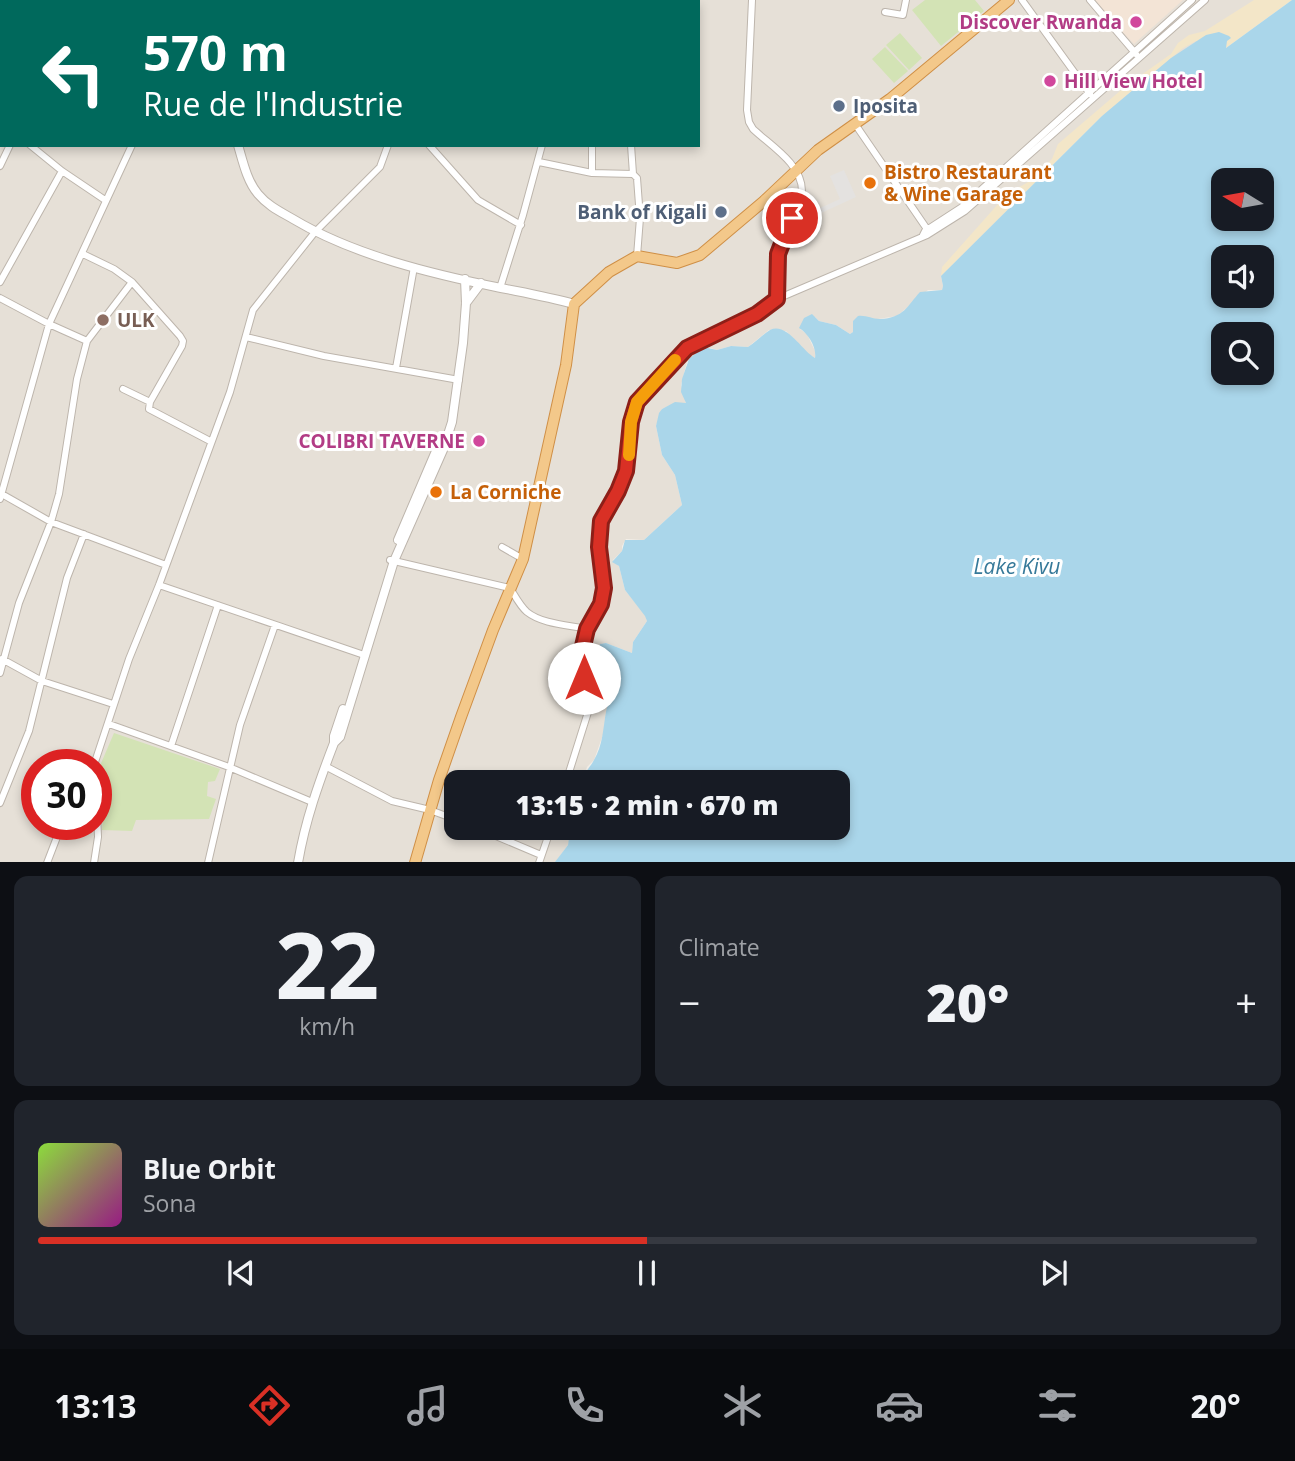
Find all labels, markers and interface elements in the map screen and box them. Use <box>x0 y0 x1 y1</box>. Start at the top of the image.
place label: Discover Rwanda <box>959 9 1122 35</box>
marker: Discover Rwanda <box>1128 14 1144 30</box>
text: 570 m <box>143 19 288 85</box>
icon: left <box>28 28 119 119</box>
place label: Hill View Hotel <box>1064 68 1203 94</box>
marker: Hill View Hotel <box>1042 73 1058 89</box>
text: Rue de l'Industrie <box>143 82 403 125</box>
place label: Iposita <box>853 93 918 119</box>
marker: Iposita <box>831 98 847 114</box>
place label: Bistro Restaurant & Wine Garage <box>884 159 1052 207</box>
north arrow <box>1211 168 1274 231</box>
map controls <box>1211 168 1274 385</box>
marker: Bistro Restaurant & Wine Garage <box>862 175 878 191</box>
pin <box>762 188 822 248</box>
place label: Bank of Kigali <box>577 199 707 225</box>
icon: arrive <box>773 199 811 237</box>
marker: Bank of Kigali <box>713 204 729 220</box>
button: sound <box>1211 245 1274 308</box>
place label: ULK <box>117 307 155 333</box>
marker: ULK <box>95 312 111 328</box>
button: search <box>1211 322 1274 385</box>
place label: COLIBRI TAVERNE <box>298 428 465 454</box>
marker: COLIBRI TAVERNE <box>471 433 487 449</box>
place label: La Corniche <box>450 479 561 505</box>
marker: La Corniche <box>428 484 444 500</box>
water label: Lake Kivu <box>974 552 1060 580</box>
position arrow <box>547 641 621 715</box>
speed limit sign: 30 <box>21 749 112 840</box>
text: 13:15 · 2 min · 670 m <box>516 787 778 823</box>
text: 22 <box>275 902 379 1026</box>
text: Climate <box>679 931 760 963</box>
text: 20° <box>926 966 1009 1037</box>
text: − <box>679 976 700 1028</box>
text: + <box>1235 976 1257 1028</box>
text: km/h <box>299 1010 355 1042</box>
text: Blue Orbit <box>143 1151 276 1187</box>
text: Sona <box>143 1187 196 1219</box>
icon: previous <box>222 1254 260 1292</box>
icon: pause <box>628 1254 666 1292</box>
icon: next <box>1035 1254 1073 1292</box>
icon: directions <box>245 1381 294 1430</box>
icon: music <box>403 1381 452 1430</box>
icon: phone <box>560 1381 609 1430</box>
icon: climate <box>718 1381 767 1430</box>
icon: car <box>875 1381 924 1430</box>
icon: filters <box>1033 1381 1082 1430</box>
text: 13:13 <box>54 1384 137 1427</box>
text: 20° <box>1190 1384 1241 1427</box>

